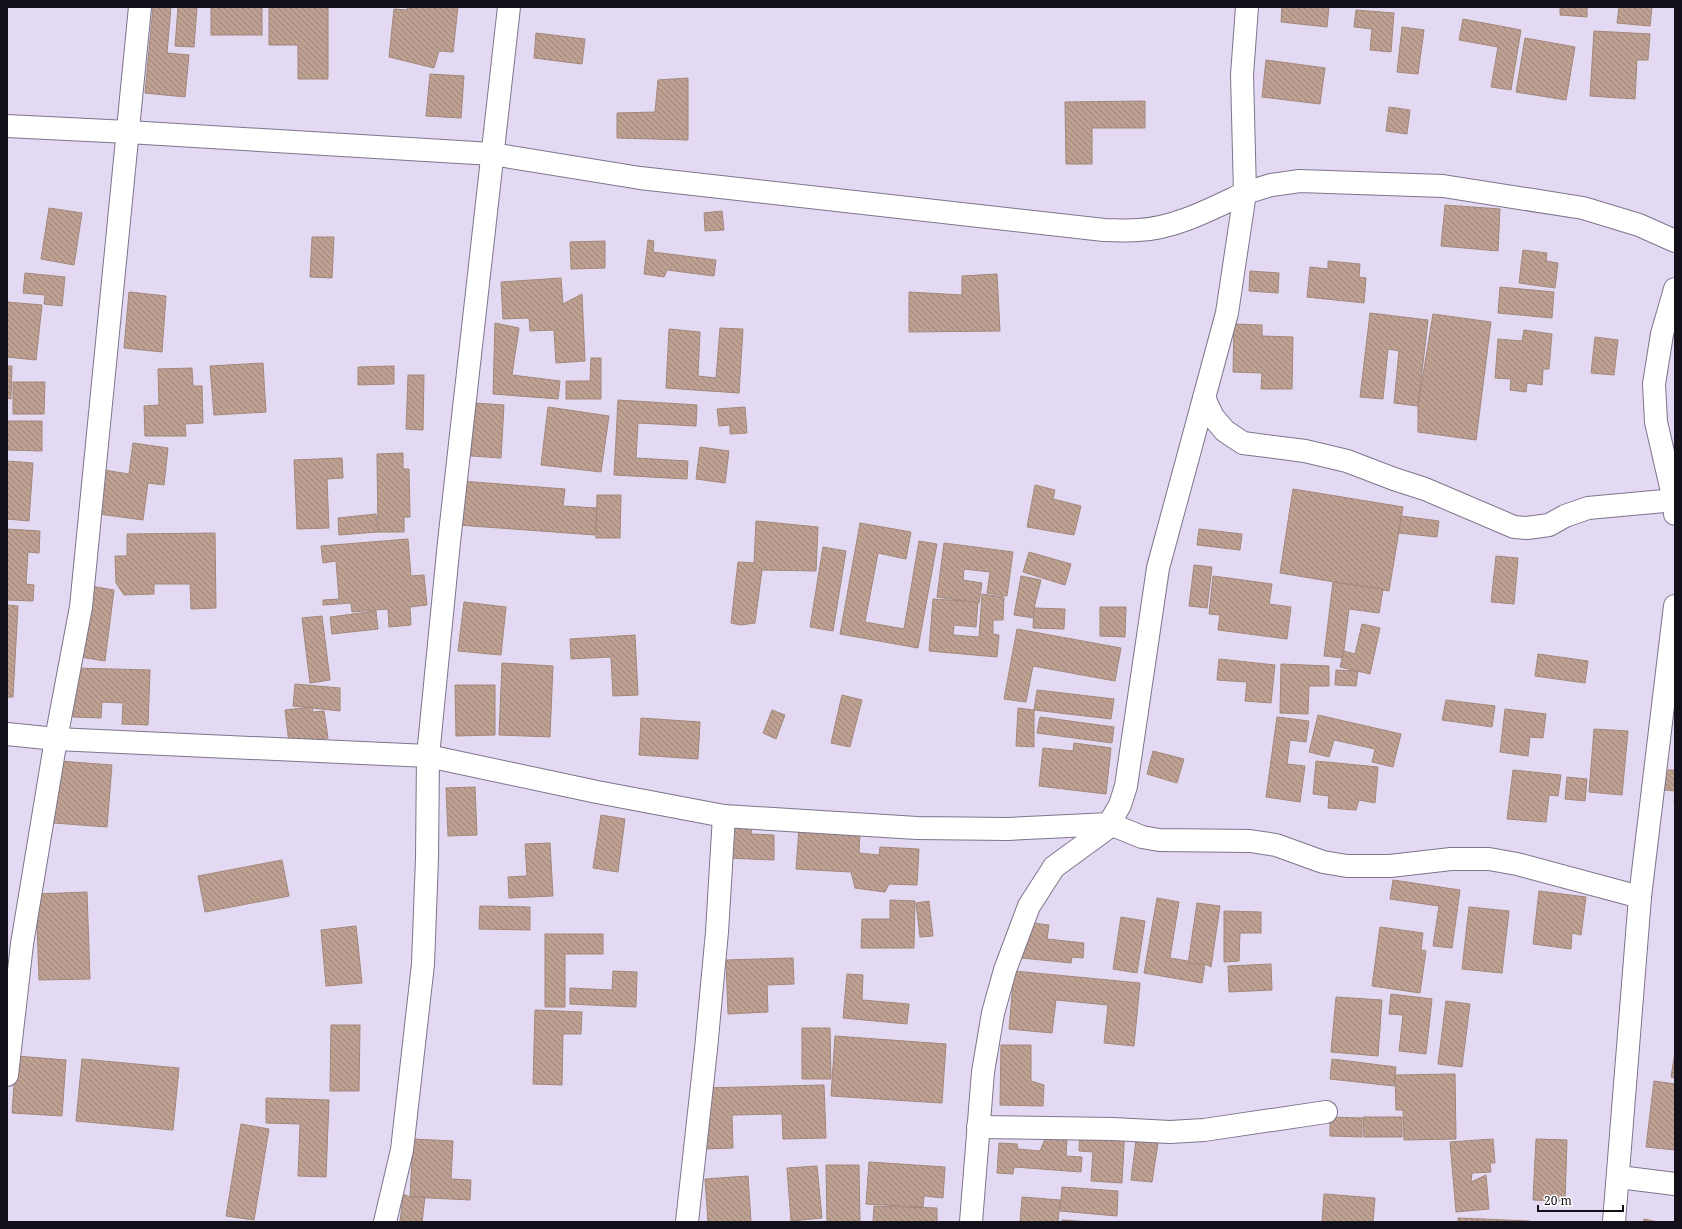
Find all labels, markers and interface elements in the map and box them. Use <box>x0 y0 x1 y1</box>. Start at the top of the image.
scale bar <box>1538 1187 1623 1213</box>
text: 20 m <box>1544 1192 1572 1209</box>

